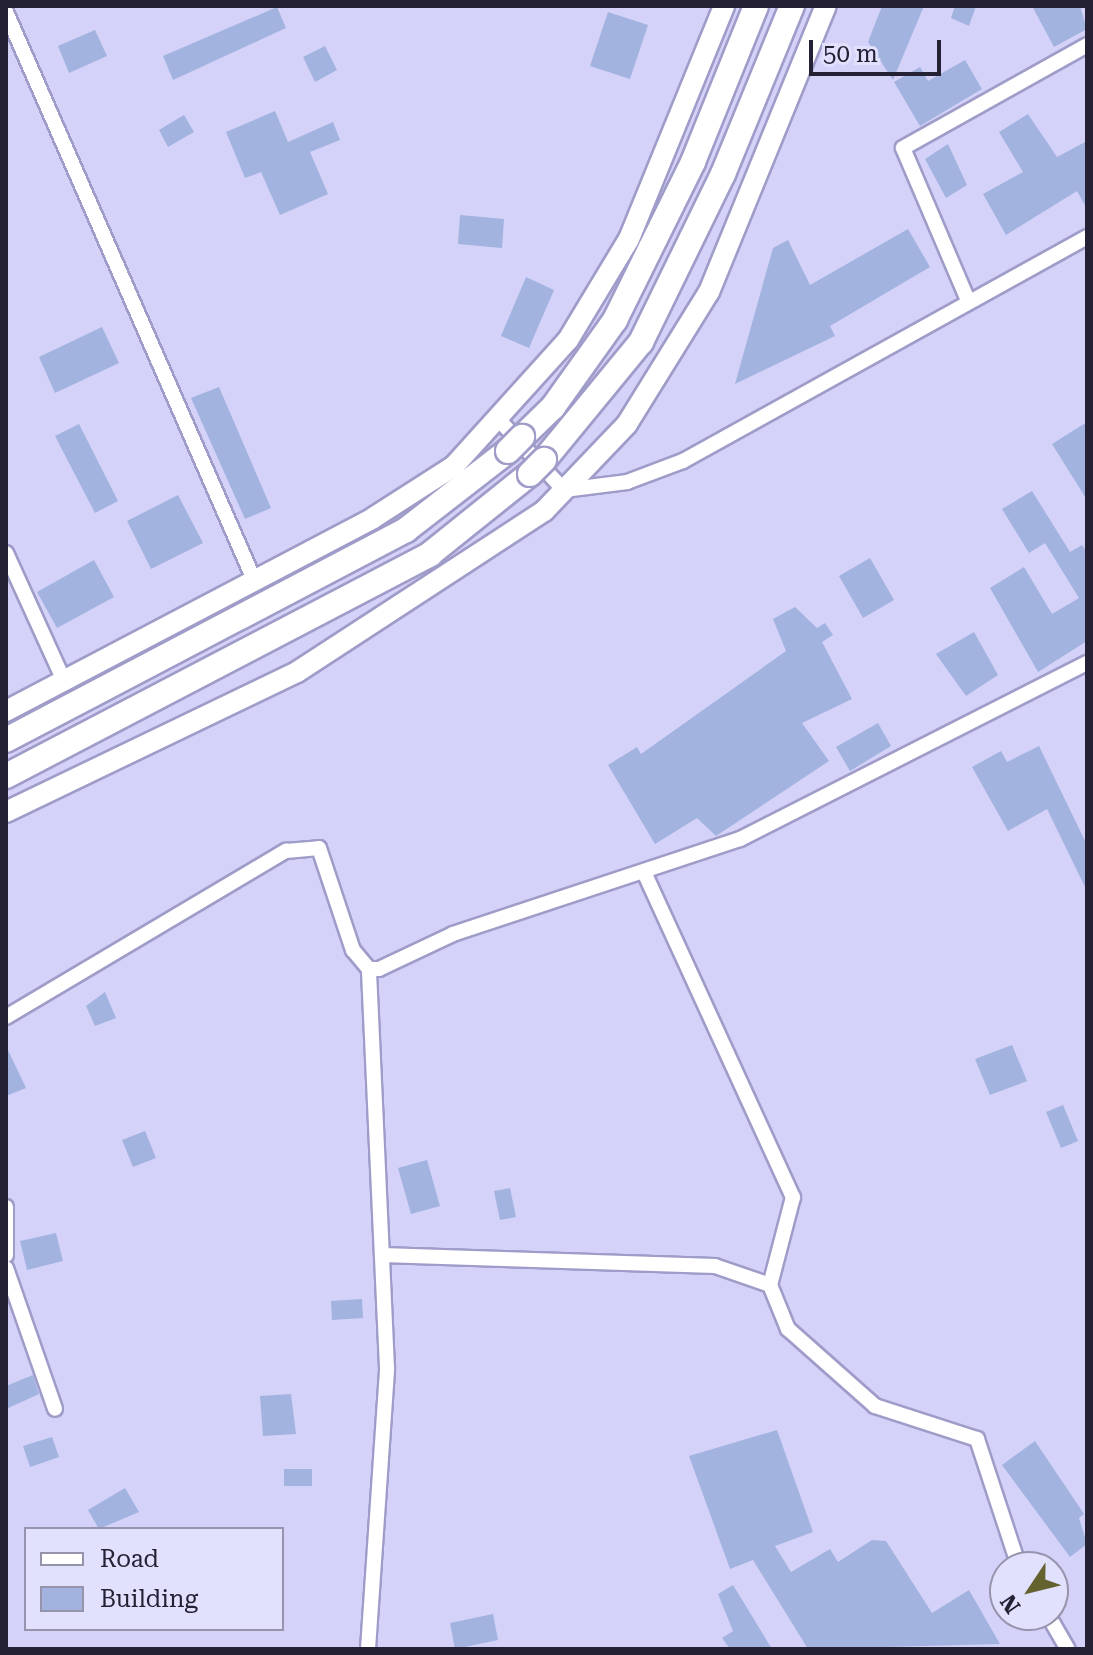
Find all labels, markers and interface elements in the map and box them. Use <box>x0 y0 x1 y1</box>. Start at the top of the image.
scale bar <box>813 24 945 74</box>
text: 50 m <box>823 40 878 68</box>
legend <box>24 1527 284 1631</box>
text: Road <box>100 1545 159 1573</box>
north arrow <box>989 1551 1069 1631</box>
text: Building <box>100 1585 198 1613</box>
text: N <box>995 1590 1026 1618</box>

